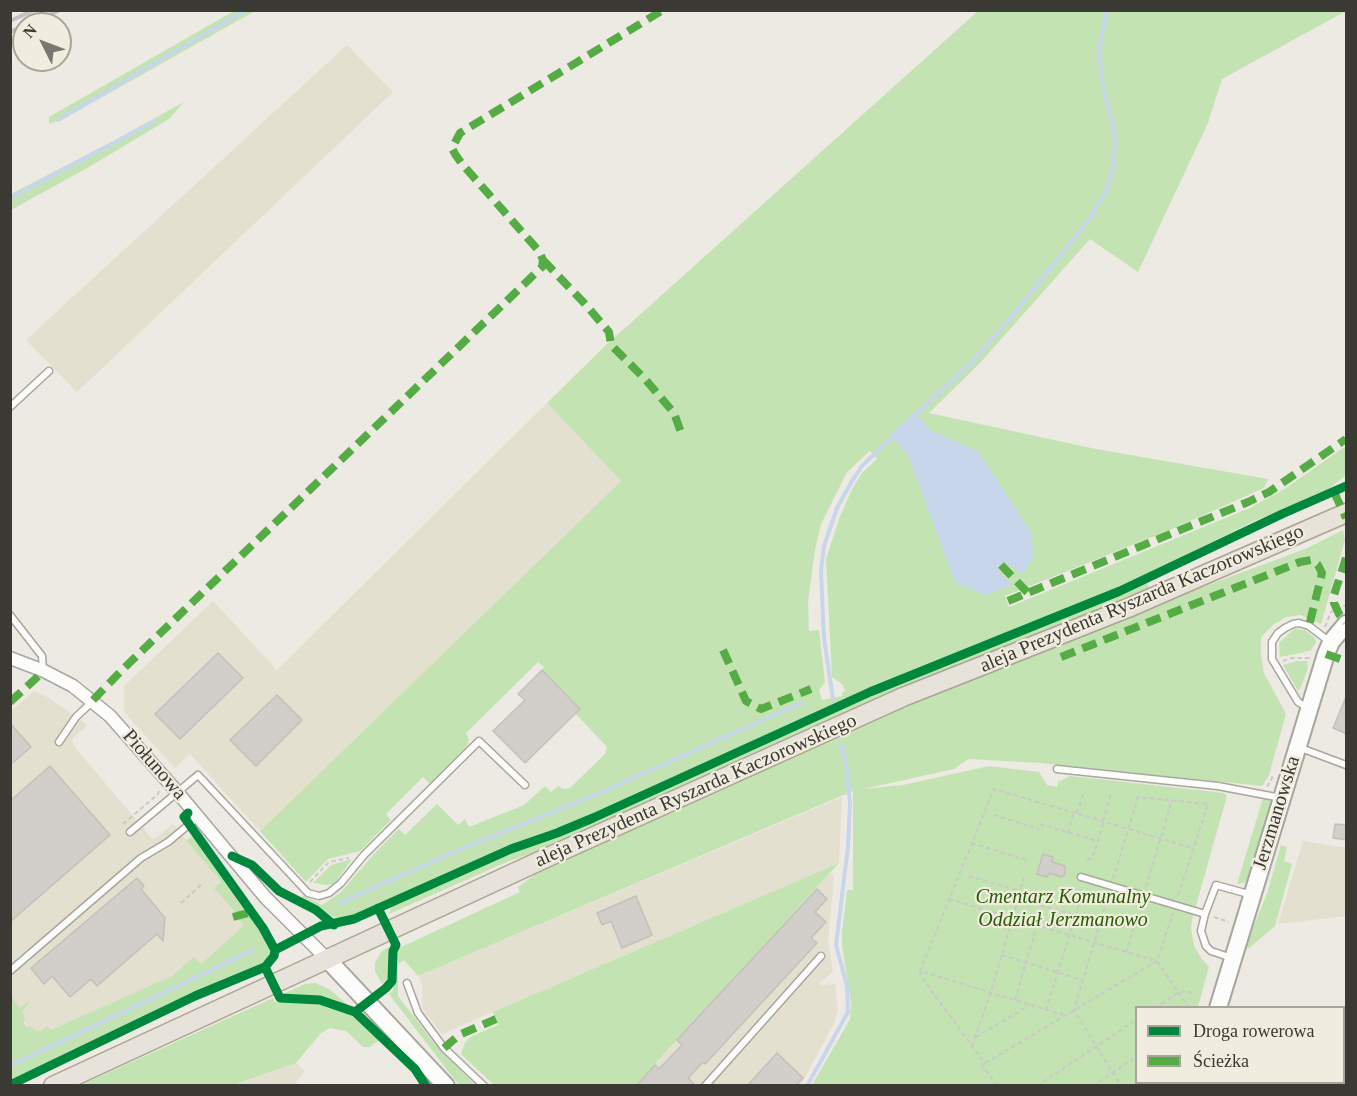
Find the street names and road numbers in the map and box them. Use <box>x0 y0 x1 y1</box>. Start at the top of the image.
street label: aleja Prezydenta Ryszarda Kaczorowskiego <box>976 520 1308 678</box>
street label: aleja Prezydenta Ryszarda Kaczorowskiego <box>531 709 861 873</box>
street label: Piołunowa <box>117 725 191 805</box>
street label: Jerzmanowska <box>1248 753 1306 873</box>

